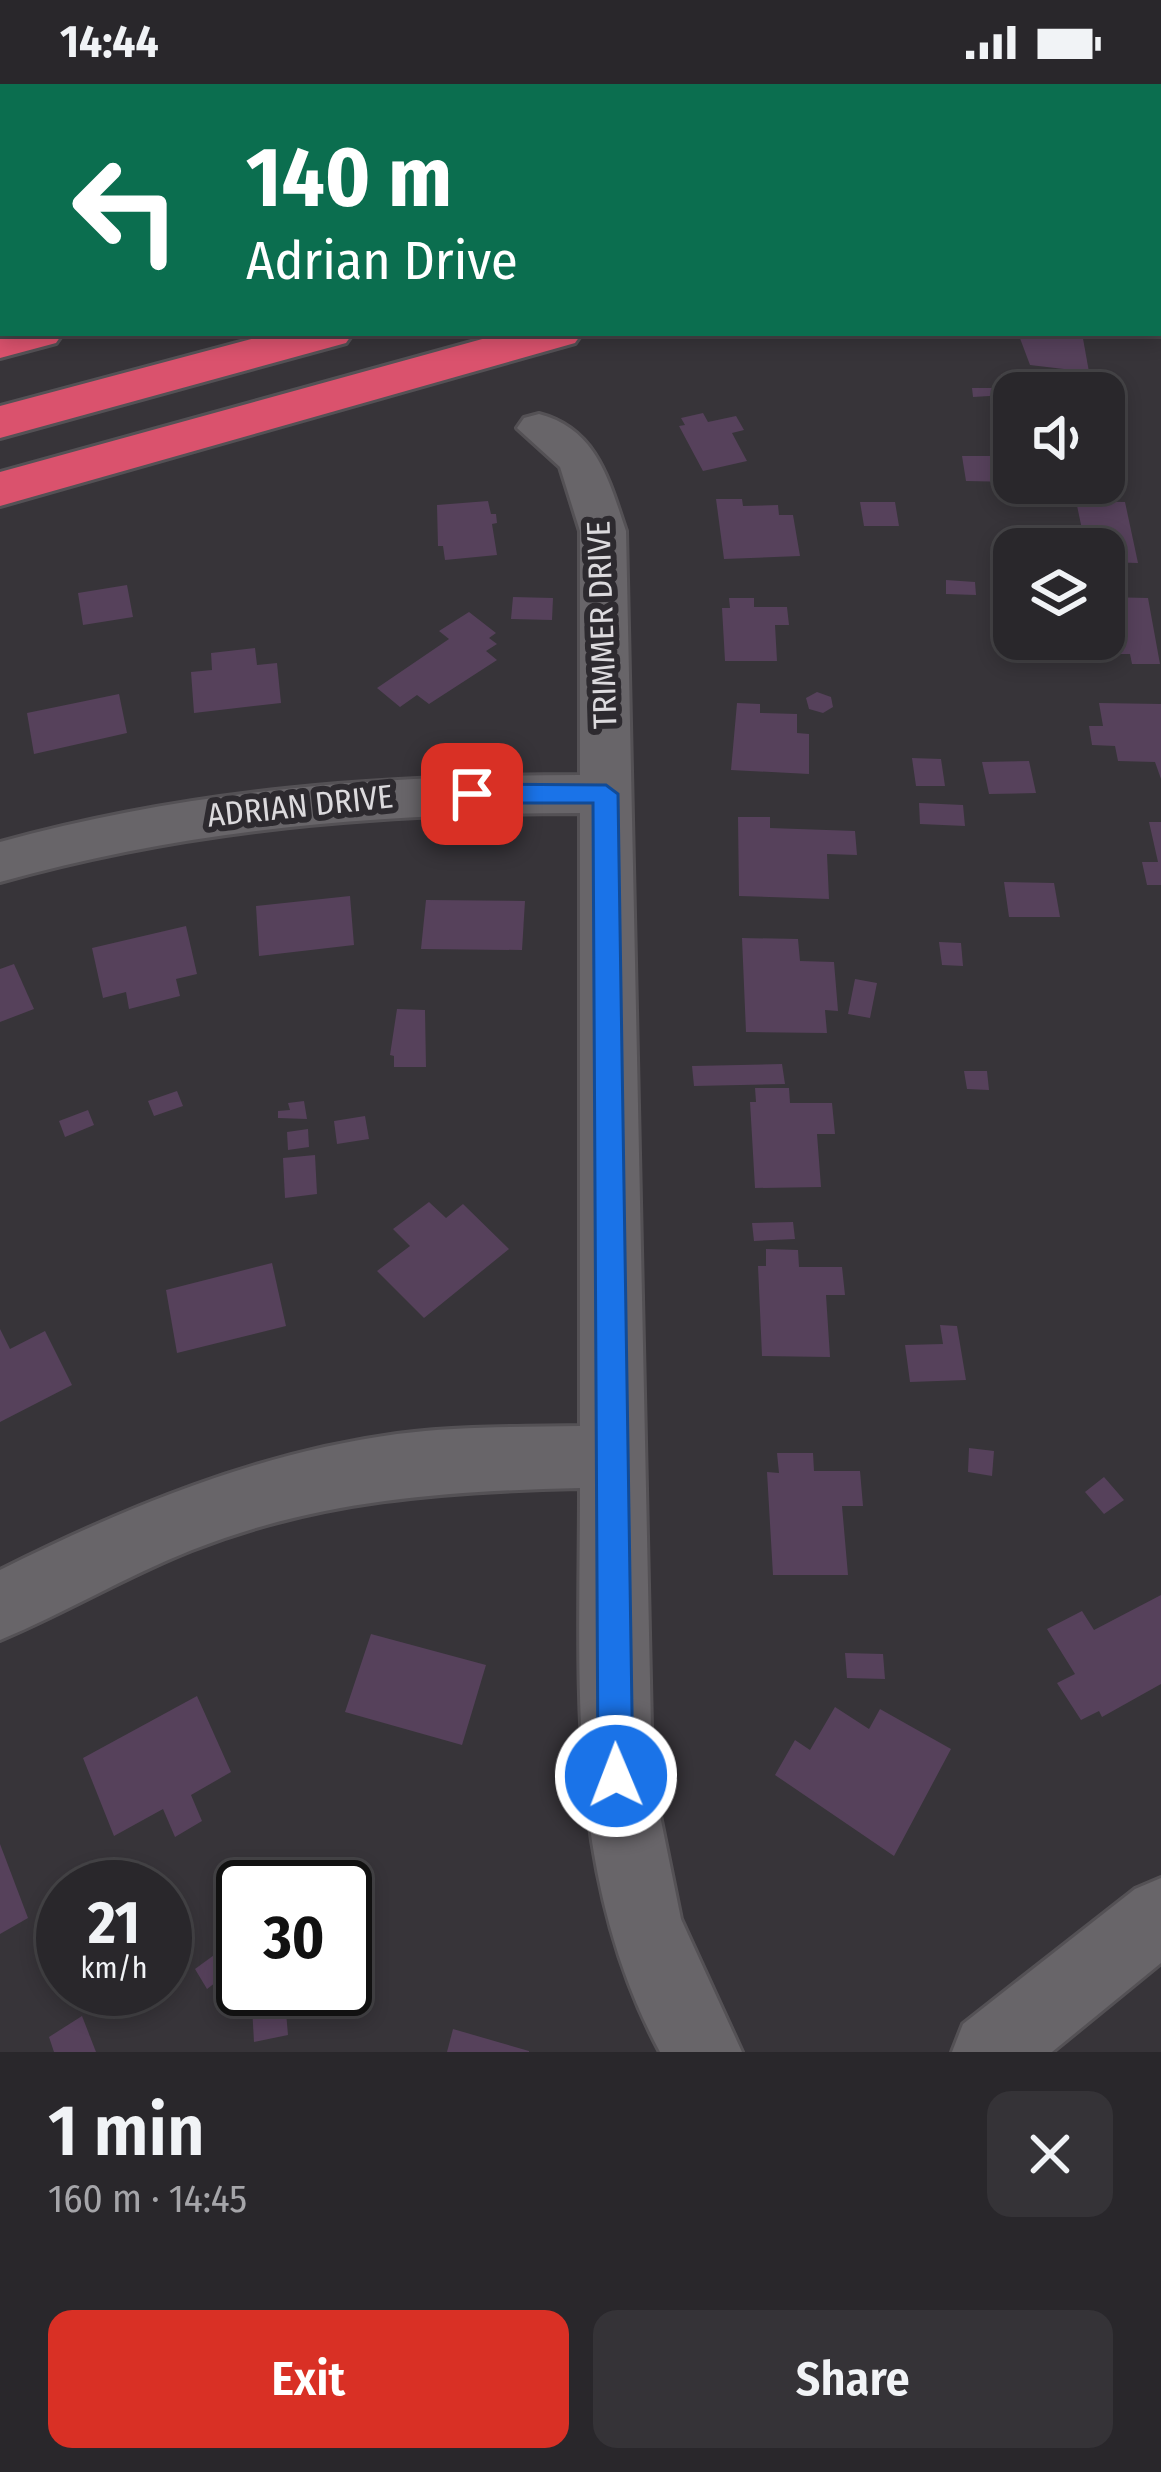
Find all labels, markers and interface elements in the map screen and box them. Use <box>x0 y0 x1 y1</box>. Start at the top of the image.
text: 14:44 <box>60 15 159 69</box>
text: 140 m <box>246 127 452 228</box>
icon: left <box>48 132 204 288</box>
text: Adrian Drive <box>246 229 518 293</box>
map controls <box>993 372 1125 660</box>
button: sound <box>993 372 1125 504</box>
street label: TRIMMER DRIVE <box>578 520 626 730</box>
button: layers <box>993 528 1125 660</box>
pin <box>421 743 523 845</box>
icon: arrive <box>439 761 505 827</box>
street label: ADRIAN DRIVE <box>205 776 395 836</box>
position arrow <box>553 1713 679 1839</box>
speed limit sign: 30 <box>216 1860 372 2016</box>
text: 21 <box>88 1887 140 1959</box>
text: km/h <box>81 1950 147 1986</box>
text: 1 min <box>48 2088 205 2174</box>
button: close <box>987 2091 1113 2217</box>
text: 160 m · 14:45 <box>48 2176 247 2222</box>
button: Exit <box>48 2310 569 2448</box>
button: Share <box>593 2310 1113 2448</box>

